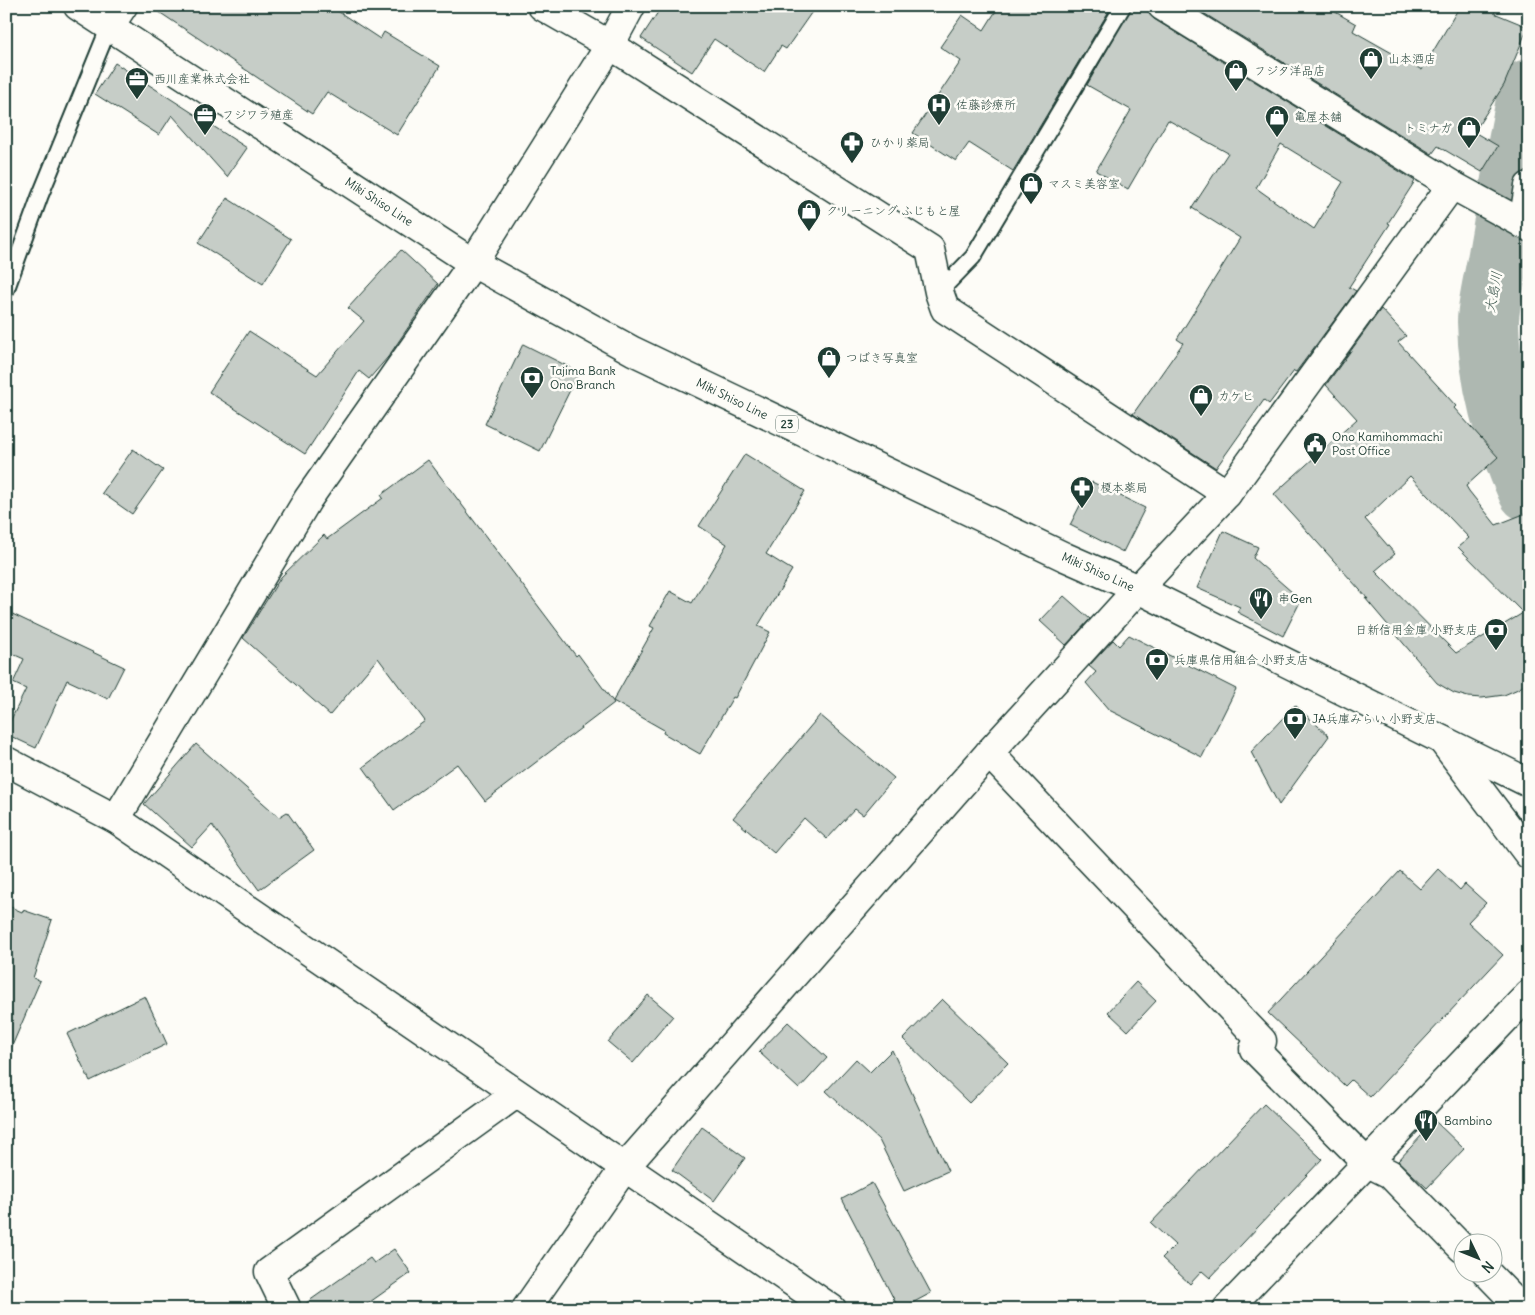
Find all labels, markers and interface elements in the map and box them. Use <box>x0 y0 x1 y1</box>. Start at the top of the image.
shop icon: 山本酒店 <box>1358 46 1384 80</box>
place label: 山本酒店 <box>1388 51 1436 66</box>
shop icon: フジタ洋品店 <box>1223 58 1249 92</box>
place label: フジタ洋品店 <box>1254 63 1326 78</box>
office icon: 西川産業株式会社 <box>124 66 150 100</box>
place label: 西川産業株式会社 <box>154 71 250 86</box>
hospital icon: 佐藤診療所 <box>926 92 952 126</box>
place label: 佐藤診療所 <box>956 97 1016 112</box>
office icon: フジワラ殖産 <box>192 102 218 136</box>
shop icon: 亀屋本舗 <box>1264 104 1290 138</box>
place label: フジワラ殖産 <box>222 107 294 122</box>
place label: 亀屋本舗 <box>1294 109 1342 124</box>
shop icon: トミナガ <box>1456 115 1482 149</box>
place label: トミナガ <box>1404 120 1452 135</box>
pharmacy icon: ひかり薬局 <box>839 130 865 164</box>
place label: ひかり薬局 <box>870 135 930 150</box>
shop icon: マスミ美容室 <box>1018 171 1044 205</box>
street label: Miki Shiso Line <box>342 174 416 229</box>
place label: マスミ美容室 <box>1048 176 1120 191</box>
shop icon: クリーニング ふじもと屋 <box>796 198 822 232</box>
place label: クリーニング ふじもと屋 <box>826 203 961 218</box>
water label: 大島川 <box>1480 270 1506 314</box>
shop icon: つばき写真室 <box>816 345 842 379</box>
place label: つばき写真室 <box>846 350 918 365</box>
place label: Tajima Bank Ono Branch <box>550 363 616 392</box>
bank icon: Tajima Bank Ono Branch <box>519 365 545 399</box>
street label: Miki Shiso Line <box>694 375 771 422</box>
shop icon: カケヒ <box>1188 383 1214 417</box>
place label: カケヒ <box>1218 388 1254 403</box>
road number: 23 <box>776 416 798 432</box>
place label: Ono Kamihommachi Post Office <box>1332 429 1442 458</box>
public building icon: Ono Kamihommachi Post Office <box>1302 431 1328 465</box>
pharmacy icon: 榎本薬局 <box>1069 475 1095 509</box>
place label: 榎本薬局 <box>1100 480 1148 495</box>
street label: Miki Shiso Line <box>1060 549 1137 594</box>
restaurant icon: 串Gen <box>1248 586 1274 620</box>
place label: 串Gen <box>1278 591 1312 606</box>
bank icon: 日新信用金庫 小野支店 <box>1483 617 1509 651</box>
place label: 日新信用金庫 小野支店 <box>1355 622 1478 637</box>
bank icon: 兵庫県信用組合 小野支店 <box>1144 647 1170 681</box>
place label: 兵庫県信用組合 小野支店 <box>1174 652 1309 667</box>
bank icon: JA兵庫みらい 小野支店 <box>1282 706 1308 740</box>
place label: JA兵庫みらい 小野支店 <box>1312 711 1437 726</box>
restaurant icon: Bambino <box>1413 1108 1439 1142</box>
place label: Bambino <box>1444 1113 1492 1128</box>
north arrow <box>1452 1232 1502 1282</box>
text: N <box>1478 1257 1497 1277</box>

